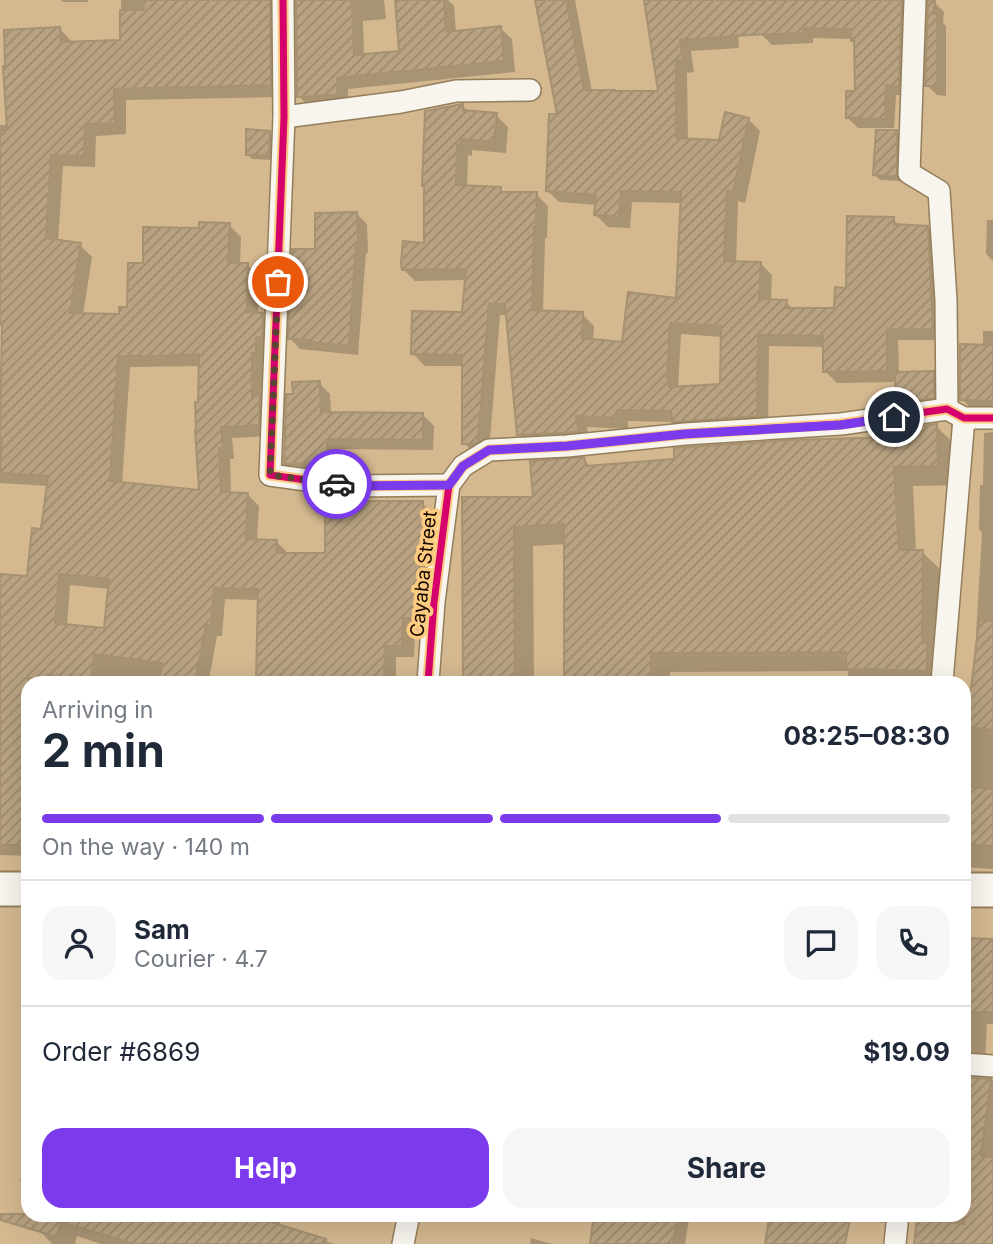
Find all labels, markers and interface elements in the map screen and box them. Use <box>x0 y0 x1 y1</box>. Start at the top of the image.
pin <box>248 252 308 312</box>
icon: bag <box>259 263 297 301</box>
pin <box>864 387 924 447</box>
icon: home <box>875 398 913 436</box>
courier <box>302 449 372 519</box>
icon: car <box>318 465 356 503</box>
street label: Cayaba Street <box>405 510 442 638</box>
text: Arriving in <box>42 696 153 724</box>
text: 08:25–08:30 <box>783 720 950 751</box>
text: 2 min <box>42 722 165 778</box>
text: On the way · 140 m <box>42 833 250 861</box>
button: person <box>42 906 116 980</box>
button: chat <box>784 906 858 980</box>
button: phone <box>876 906 950 980</box>
text: Sam <box>134 914 190 945</box>
text: Courier · 4.7 <box>134 945 268 973</box>
text: Order #6869 <box>42 1036 200 1067</box>
text: $19.09 <box>863 1036 950 1067</box>
button: Help <box>42 1128 489 1208</box>
button: Share <box>503 1128 950 1208</box>

